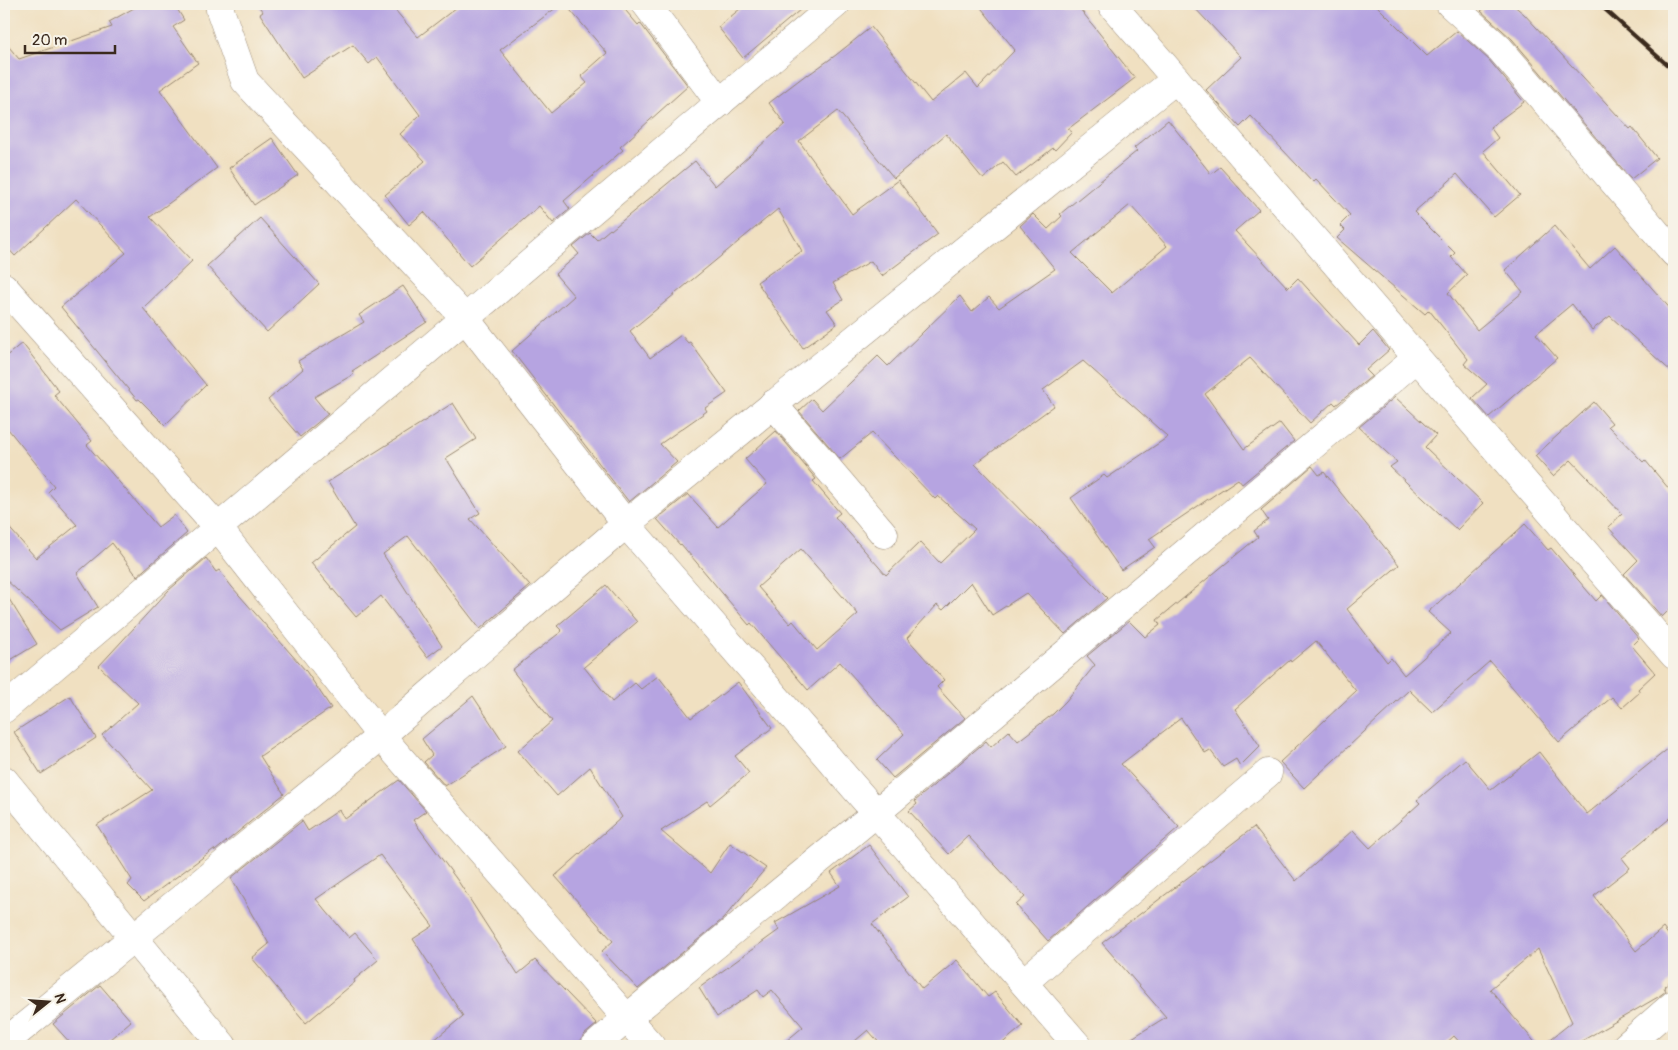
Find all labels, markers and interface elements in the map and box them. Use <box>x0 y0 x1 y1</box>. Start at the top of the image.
scale bar <box>25 22 115 54</box>
text: 20 m <box>32 31 67 50</box>
north arrow <box>22 978 72 1028</box>
text: N <box>50 991 69 1005</box>

